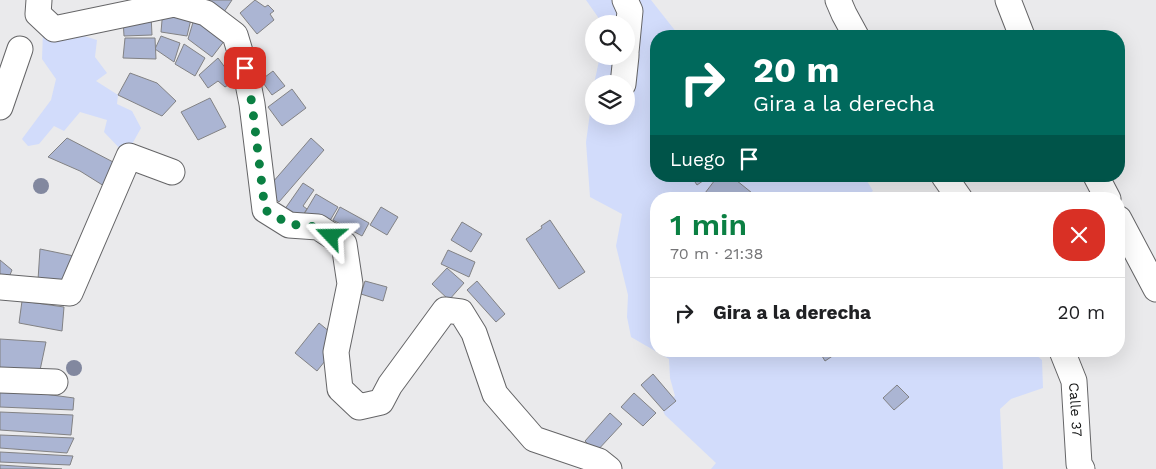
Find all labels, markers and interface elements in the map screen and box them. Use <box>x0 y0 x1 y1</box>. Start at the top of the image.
map controls <box>585 15 635 125</box>
button: search <box>585 15 635 65</box>
pin <box>224 47 266 89</box>
text: 20 m <box>753 49 839 91</box>
icon: right <box>670 50 735 115</box>
icon: arrive <box>231 54 259 82</box>
button: layers <box>585 75 635 125</box>
text: Gira a la derecha <box>753 91 935 116</box>
icon: arrive <box>735 145 763 173</box>
text: Luego <box>670 148 725 171</box>
text: 1 min <box>670 207 747 242</box>
position arrow <box>304 209 356 261</box>
button: close <box>1053 209 1105 261</box>
text: 70 m · 21:38 <box>670 244 763 263</box>
icon: right <box>670 299 698 327</box>
text: Gira a la derecha <box>713 301 871 324</box>
text: 20 m <box>1058 301 1105 324</box>
street label: Calle 37 <box>1066 382 1085 437</box>

